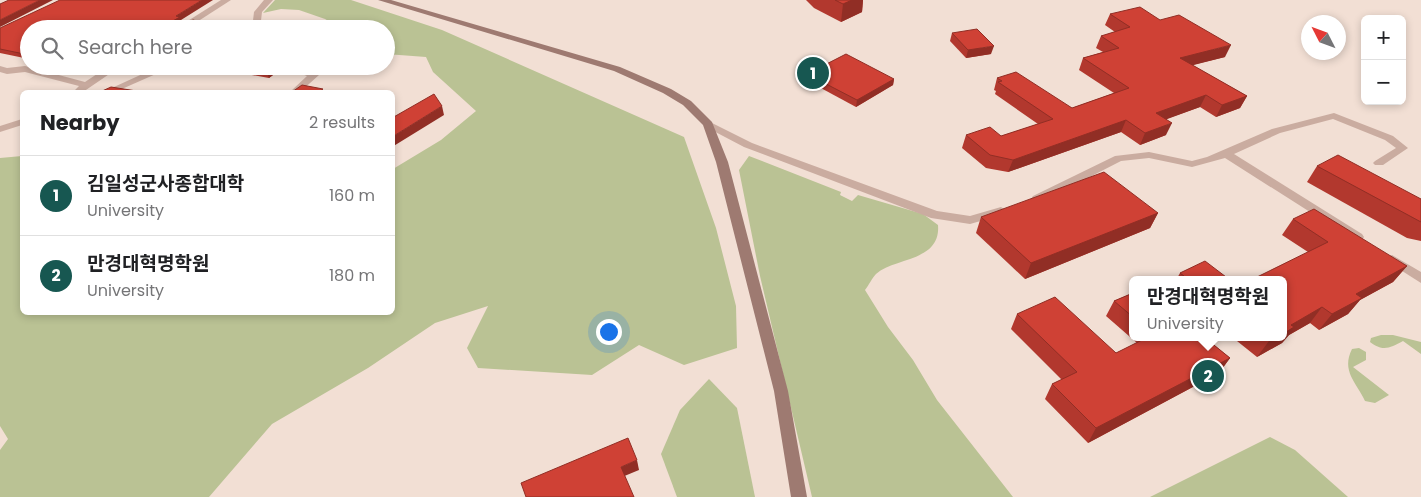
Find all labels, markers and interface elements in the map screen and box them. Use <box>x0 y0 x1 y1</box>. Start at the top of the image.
north arrow <box>1301 15 1346 60</box>
map controls <box>1361 15 1406 105</box>
button: + <box>1361 15 1406 60</box>
search box <box>20 20 395 75</box>
icon: search <box>38 34 66 62</box>
text: Search here <box>78 34 192 61</box>
pin: 1 <box>797 54 829 92</box>
button: − <box>1361 60 1406 105</box>
text: Nearby <box>40 108 120 137</box>
text: 2 results <box>309 111 375 134</box>
text: 김일성군사종합대학 <box>87 170 244 197</box>
text: 1 <box>53 184 59 207</box>
text: 160 m <box>329 184 375 207</box>
text: University <box>87 199 164 222</box>
text: 만경대혁명학원 <box>87 250 209 277</box>
text: 2 <box>51 264 61 287</box>
text: 180 m <box>329 264 375 287</box>
popup <box>1129 276 1287 341</box>
text: University <box>87 279 164 302</box>
text: 만경대혁명학원 <box>1147 283 1269 310</box>
text: University <box>1147 312 1224 335</box>
your location <box>596 319 622 345</box>
pin: 2 <box>1192 357 1224 395</box>

